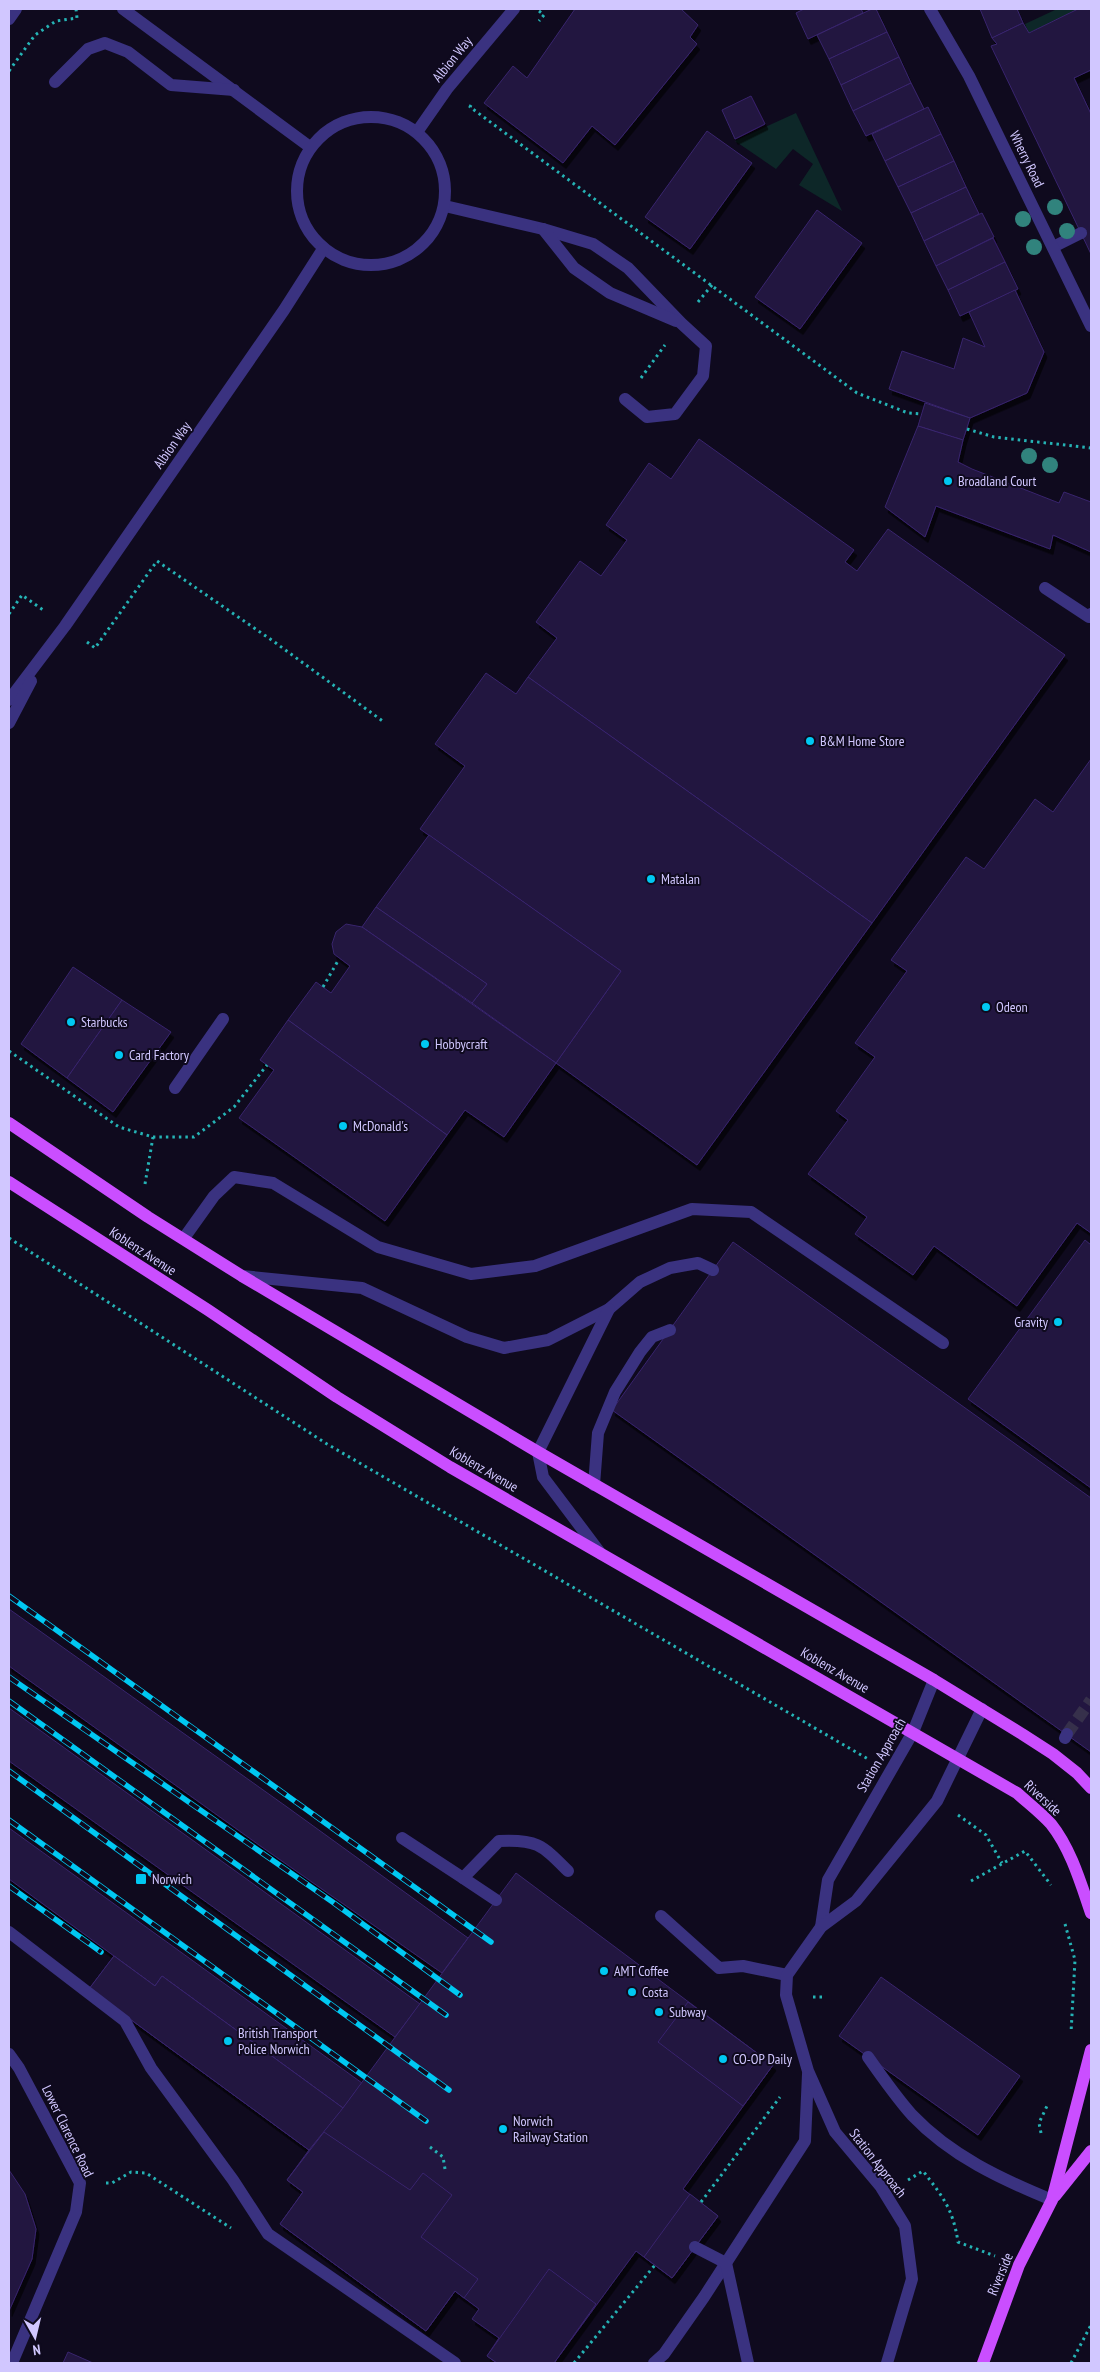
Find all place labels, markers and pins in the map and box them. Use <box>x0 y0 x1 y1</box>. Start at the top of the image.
place label: Broadland Court <box>958 472 1036 490</box>
marker: Broadland Court <box>942 475 954 487</box>
place label: B&M Home Store <box>820 732 905 750</box>
marker: B&M Home Store <box>804 735 816 747</box>
place label: Matalan <box>661 870 700 888</box>
marker: Matalan <box>645 873 657 885</box>
place label: Odeon <box>996 998 1028 1016</box>
marker: Odeon <box>980 1001 992 1013</box>
place label: Starbucks <box>81 1013 128 1031</box>
marker: Starbucks <box>65 1016 77 1028</box>
place label: Hobbycraft <box>435 1035 488 1053</box>
marker: Hobbycraft <box>419 1038 431 1050</box>
place label: Card Factory <box>129 1046 190 1064</box>
marker: Card Factory <box>113 1049 125 1061</box>
place label: McDonald's <box>353 1117 408 1135</box>
marker: McDonald's <box>337 1120 349 1132</box>
place label: Gravity <box>1014 1313 1049 1331</box>
marker: Gravity <box>1052 1316 1064 1328</box>
place label: Norwich <box>152 1870 192 1888</box>
marker: Norwich <box>134 1872 148 1886</box>
place label: AMT Coffee <box>614 1962 669 1980</box>
marker: AMT Coffee <box>598 1965 610 1977</box>
place label: Costa <box>642 1983 668 2001</box>
marker: Costa <box>626 1986 638 1998</box>
place label: Subway <box>669 2003 707 2021</box>
marker: Subway <box>653 2006 665 2018</box>
place label: British Transport Police Norwich <box>238 2024 318 2058</box>
marker: British Transport Police Norwich <box>222 2035 234 2047</box>
place label: CO-OP Daily <box>733 2050 793 2068</box>
marker: CO-OP Daily <box>717 2053 729 2065</box>
place label: Norwich Railway Station <box>513 2112 588 2146</box>
marker: Norwich Railway Station <box>497 2123 509 2135</box>

